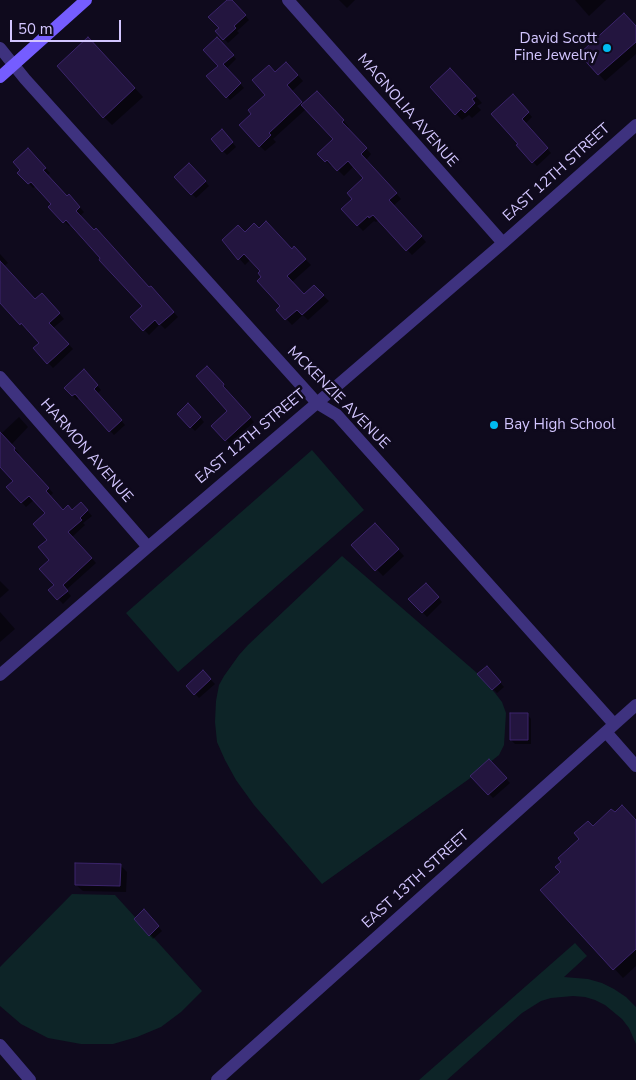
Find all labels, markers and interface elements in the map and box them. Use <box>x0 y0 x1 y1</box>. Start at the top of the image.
scale bar <box>12 10 124 42</box>
text: 50 m <box>18 19 53 39</box>
place label: David Scott Fine Jewelry <box>514 30 597 65</box>
marker: David Scott Fine Jewelry <box>601 42 613 54</box>
street label: MAGNOLIA AVENUE <box>353 51 461 171</box>
street label: EAST 12TH STREET <box>500 120 614 226</box>
street label: MCKENZIE AVENUE <box>283 343 393 453</box>
street label: EAST 12TH STREET <box>192 386 310 488</box>
street label: HARMON AVENUE <box>36 395 136 507</box>
place label: Bay High School <box>504 416 615 434</box>
marker: Bay High School <box>488 419 500 431</box>
street label: EAST 13TH STREET <box>359 827 473 933</box>

